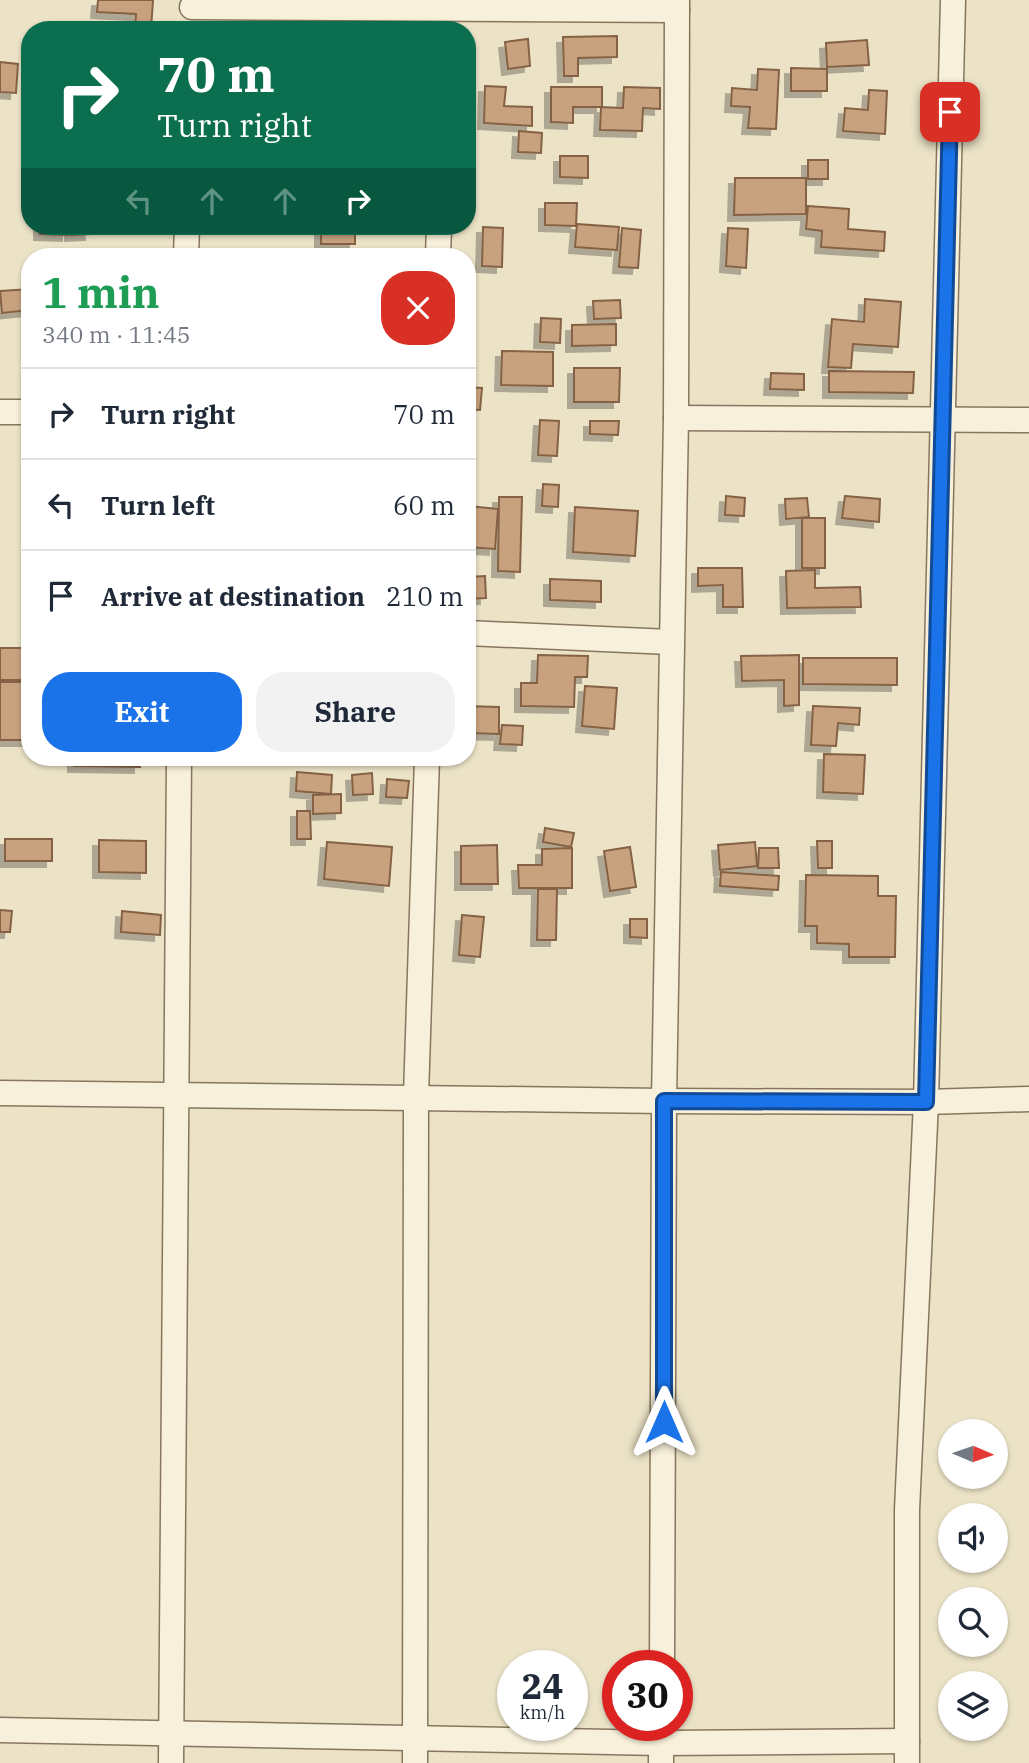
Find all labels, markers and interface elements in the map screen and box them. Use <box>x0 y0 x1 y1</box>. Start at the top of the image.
text: 70 m <box>157 42 275 105</box>
icon: right <box>42 49 133 140</box>
pin <box>920 82 980 142</box>
icon: arrive <box>931 93 969 131</box>
text: Turn right <box>157 104 312 146</box>
icon: left <box>120 182 158 220</box>
icon: ahead <box>193 182 231 220</box>
icon: ahead <box>266 182 304 220</box>
icon: right <box>339 182 377 220</box>
text: 1 min <box>42 265 160 320</box>
button: close <box>381 271 455 345</box>
text: 340 m · 11:45 <box>42 319 191 349</box>
icon: right <box>42 395 80 433</box>
text: Turn right <box>101 397 235 431</box>
text: 70 m <box>393 397 455 431</box>
icon: left <box>42 486 80 524</box>
text: Turn left <box>101 488 215 522</box>
text: 60 m <box>393 488 455 522</box>
icon: arrive <box>42 577 80 615</box>
text: Arrive at destination <box>101 579 365 613</box>
text: 210 m <box>386 579 464 613</box>
button: Exit <box>42 672 242 752</box>
button: Share <box>256 672 455 752</box>
position arrow <box>627 1385 701 1459</box>
north arrow <box>938 1419 1008 1489</box>
map controls <box>938 1419 1008 1741</box>
button: sound <box>938 1503 1008 1573</box>
button: search <box>938 1587 1008 1657</box>
speed limit sign: 30 <box>602 1650 693 1741</box>
text: 24 <box>521 1663 564 1709</box>
button: layers <box>938 1671 1008 1741</box>
text: km/h <box>520 1701 565 1724</box>

